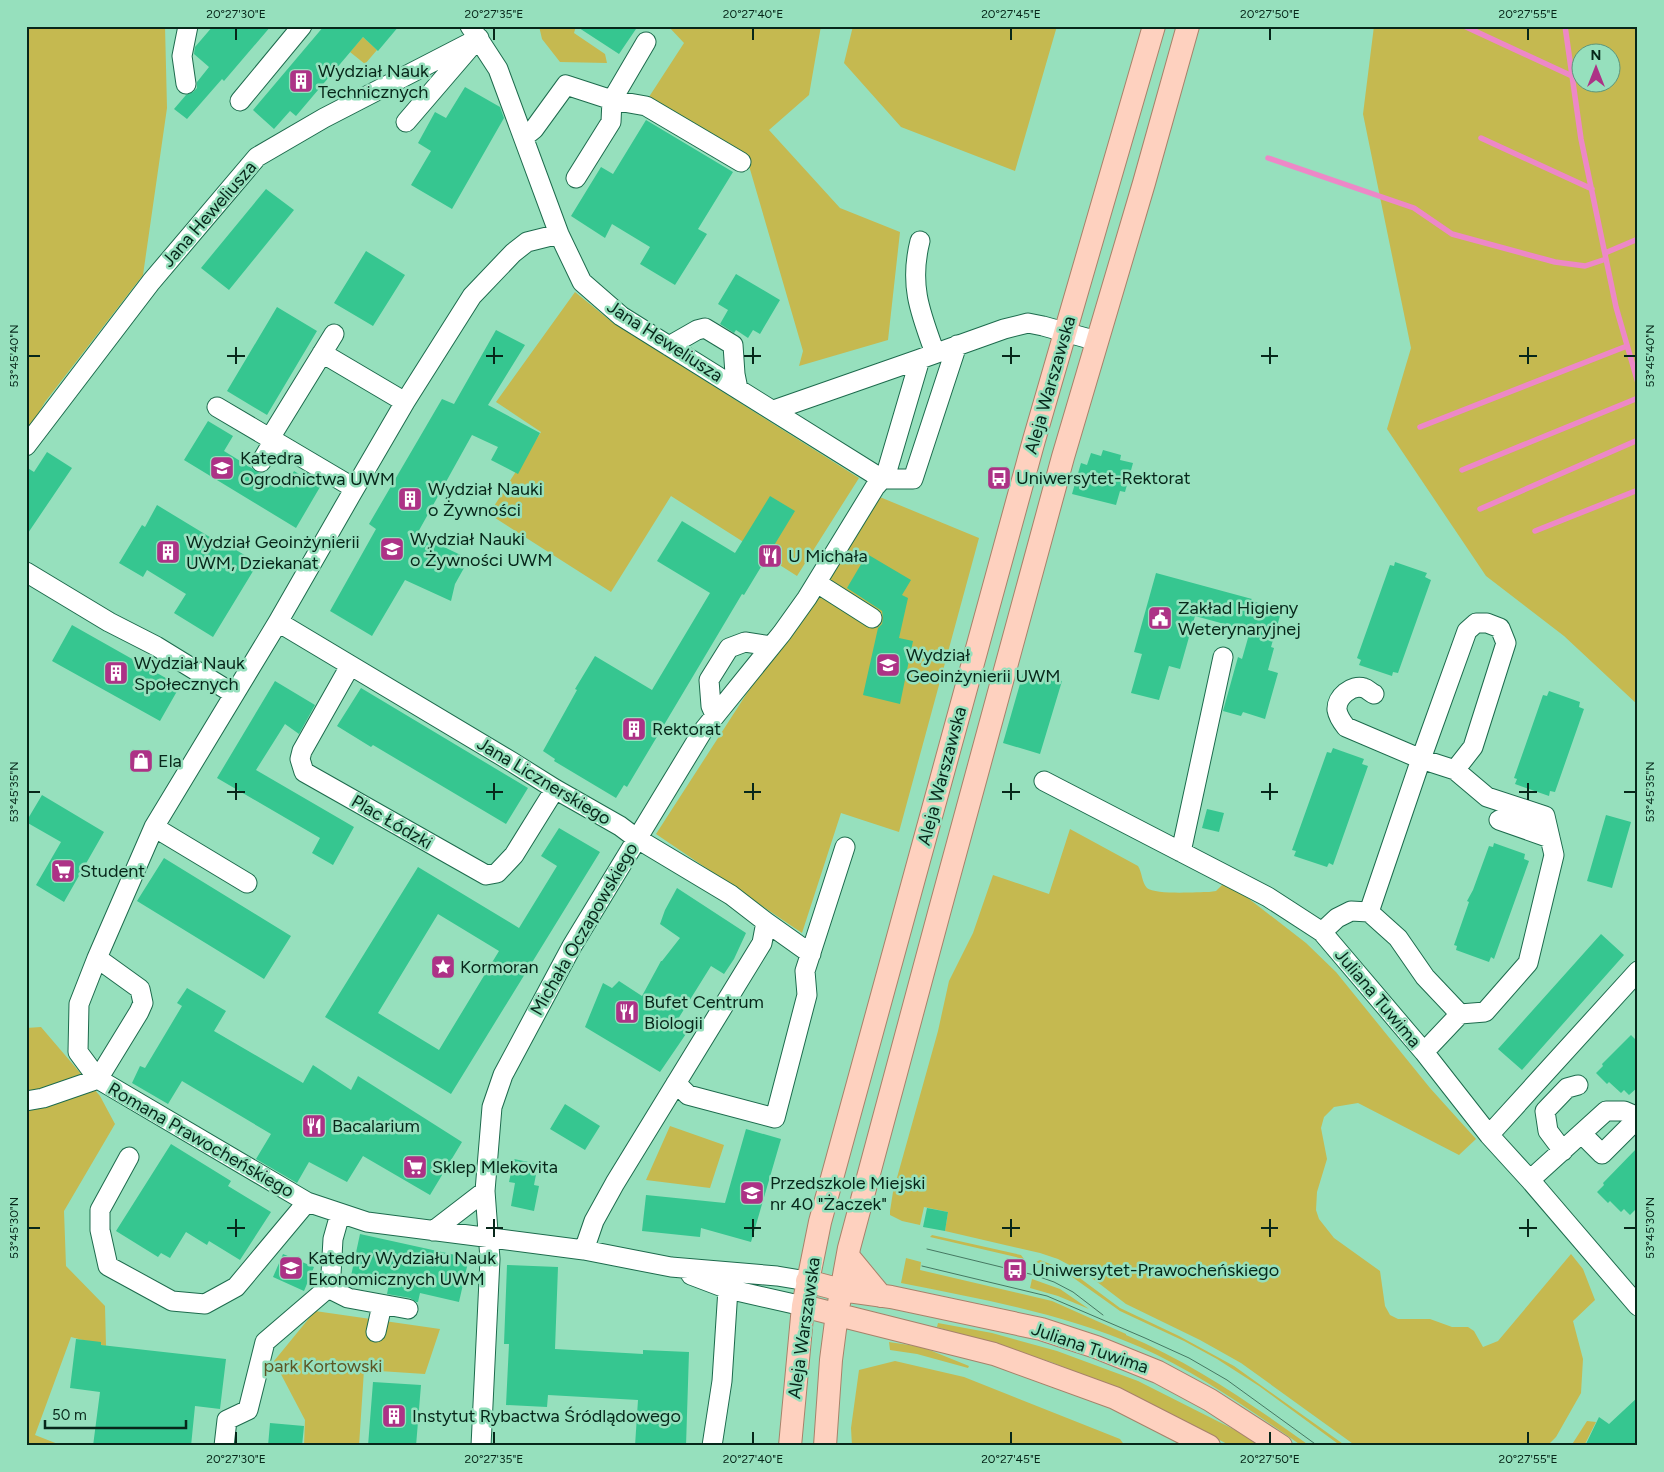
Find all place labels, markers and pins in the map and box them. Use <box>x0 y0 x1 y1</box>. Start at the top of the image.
place label: Wydział Nauk Technicznych <box>318 60 429 103</box>
building icon: Wydział Nauk Technicznych <box>288 68 314 94</box>
place label: Katedra Ogrodnictwa UWM <box>240 447 395 490</box>
school or university icon: Katedra Ogrodnictwa UWM <box>209 455 235 481</box>
bus stop icon: Uniwersytet-Rektorat <box>986 465 1012 491</box>
place label: Uniwersytet-Rektorat <box>1016 467 1191 489</box>
place label: Wydział Nauki o Żywności <box>428 478 543 521</box>
building icon: Wydział Nauki o Żywności <box>397 486 423 512</box>
place label: Wydział Nauki o Żywności UWM <box>410 528 552 571</box>
place label: Wydział Geoinżynierii UWM, Dziekanat <box>186 531 360 574</box>
school or university icon: Wydział Nauki o Żywności UWM <box>379 536 405 562</box>
building icon: Wydział Geoinżynierii UWM, Dziekanat <box>155 539 181 565</box>
restaurant icon: U Michała <box>757 543 783 569</box>
place label: U Michała <box>788 545 868 567</box>
place label: Zakład Higieny Weterynaryjnej <box>1178 597 1301 640</box>
public building icon: Zakład Higieny Weterynaryjnej <box>1147 605 1173 631</box>
place label: Wydział Geoinżynierii UWM <box>906 644 1060 687</box>
place label: Wydział Nauk Społecznych <box>134 652 245 695</box>
school or university icon: Wydział Geoinżynierii UWM <box>875 652 901 678</box>
building icon: Wydział Nauk Społecznych <box>103 660 129 686</box>
building icon: Rektorat <box>621 716 647 742</box>
place label: Rektorat <box>652 718 721 740</box>
shop icon: Ela <box>128 748 154 774</box>
place label: Ela <box>158 750 182 772</box>
supermarket icon: Student <box>50 858 76 884</box>
place label: Student <box>80 860 145 882</box>
place icon: Kormoran <box>430 954 456 980</box>
place label: Kormoran <box>460 956 538 978</box>
place label: Bufet Centrum Biologii <box>644 991 764 1034</box>
restaurant icon: Bufet Centrum Biologii <box>614 999 640 1025</box>
restaurant icon: Bacalarium <box>301 1113 327 1139</box>
place label: Bacalarium <box>332 1115 420 1137</box>
supermarket icon: Sklep Mlekovita <box>402 1154 428 1180</box>
place label: Sklep Mlekovita <box>432 1156 558 1178</box>
place label: Przedszkole Miejski nr 40 "Żaczek" <box>770 1172 925 1215</box>
school or university icon: Przedszkole Miejski nr 40 "Żaczek" <box>739 1180 765 1206</box>
place label: Katedry Wydziału Nauk Ekonomicznych UWM <box>308 1247 496 1290</box>
school or university icon: Katedry Wydziału Nauk Ekonomicznych UWM <box>278 1255 304 1281</box>
bus stop icon: Uniwersytet-Prawocheńskiego <box>1002 1257 1028 1283</box>
place label: Uniwersytet-Prawocheńskiego <box>1032 1259 1279 1281</box>
building icon: Instytut Rybactwa Śródlądowego <box>381 1403 407 1429</box>
place label: Instytut Rybactwa Śródlądowego <box>412 1405 681 1427</box>

